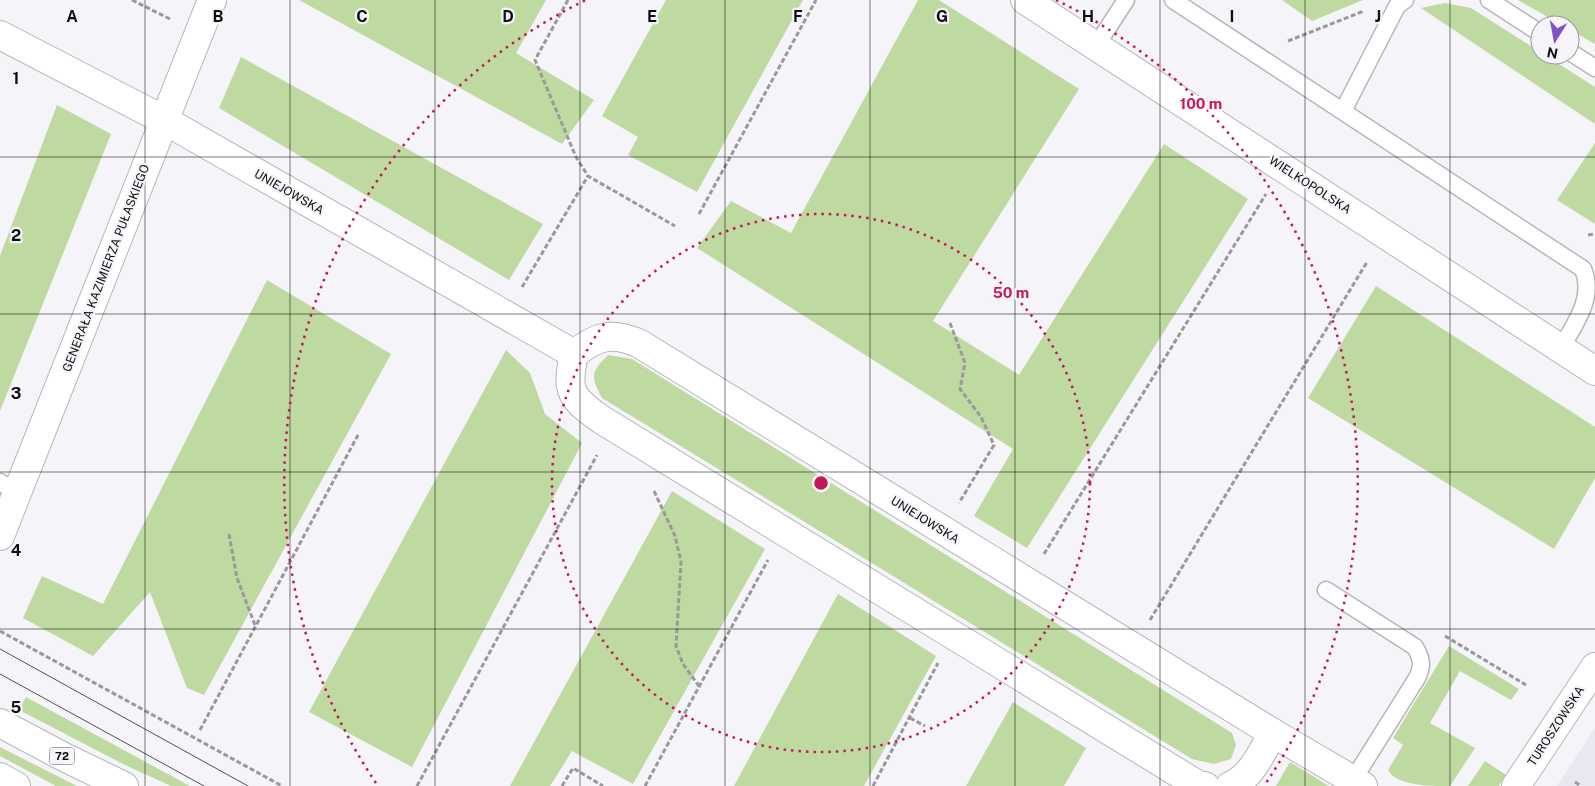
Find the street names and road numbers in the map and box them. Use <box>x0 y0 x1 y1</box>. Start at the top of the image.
street label: WIELKOPOLSKA <box>1266 153 1354 217</box>
street label: GENERAŁA KAZIMIERZA PUŁASKIEGO <box>60 162 152 374</box>
street label: UNIEJOWSKA <box>252 166 327 218</box>
street label: UNIEJOWSKA <box>888 493 962 547</box>
street label: TUROSZOWSKA <box>1525 683 1587 769</box>
road number: 72 <box>50 748 74 764</box>

